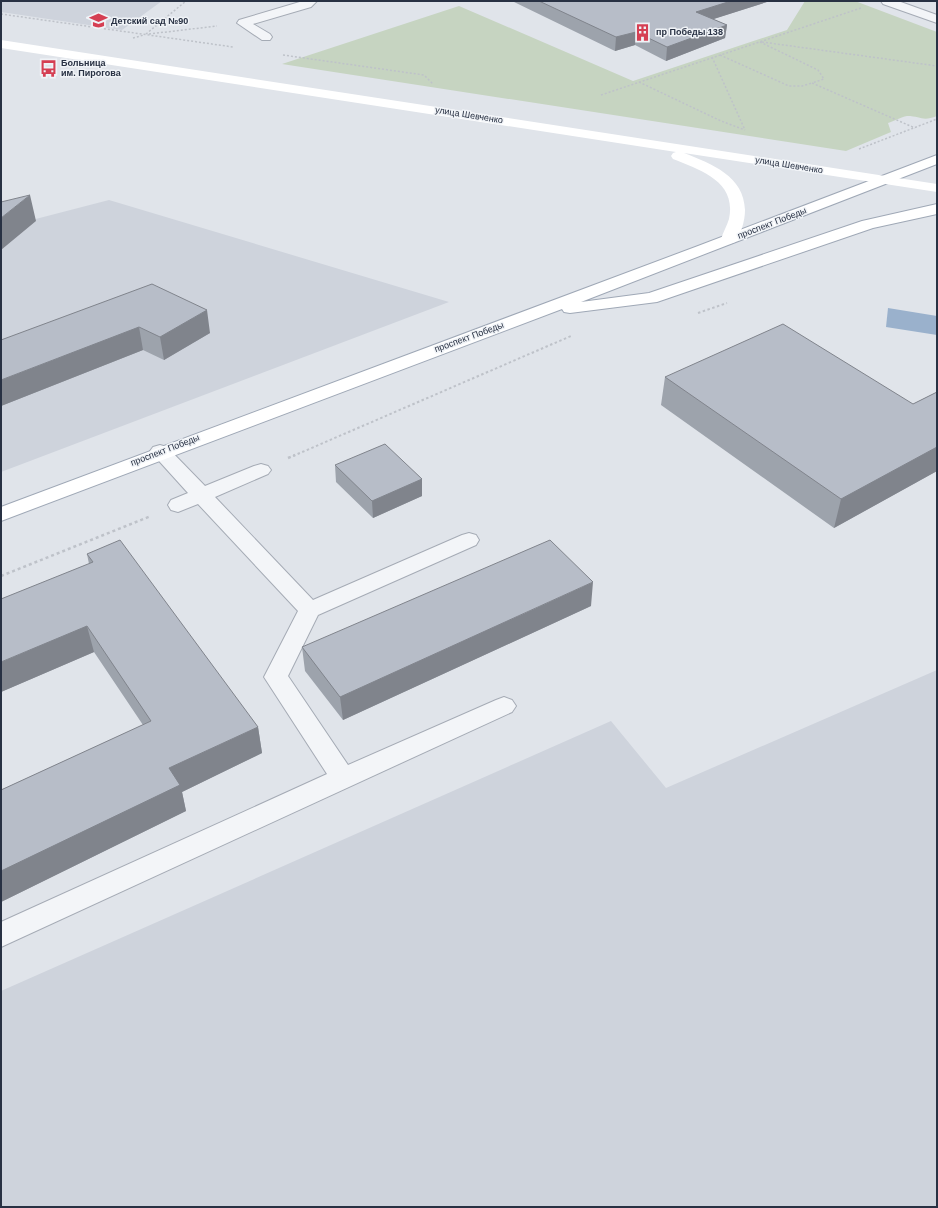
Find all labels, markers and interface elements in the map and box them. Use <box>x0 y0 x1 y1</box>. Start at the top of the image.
school or university icon: Детский сад №90 <box>88 11 108 31</box>
place label: Детский сад №90 <box>111 16 188 26</box>
building icon: пр Победы 138 <box>633 22 653 42</box>
place label: пр Победы 138 <box>656 27 723 37</box>
bus stop icon: Больница им. Пирогова <box>38 58 58 78</box>
place label: Больница им. Пирогова <box>61 58 122 78</box>
street label: улица Шевченко <box>434 105 504 125</box>
street label: улица Шевченко <box>754 155 824 175</box>
street label: проспект Победы <box>736 205 808 241</box>
street label: проспект Победы <box>433 320 505 354</box>
street label: проспект Победы <box>129 432 201 468</box>

